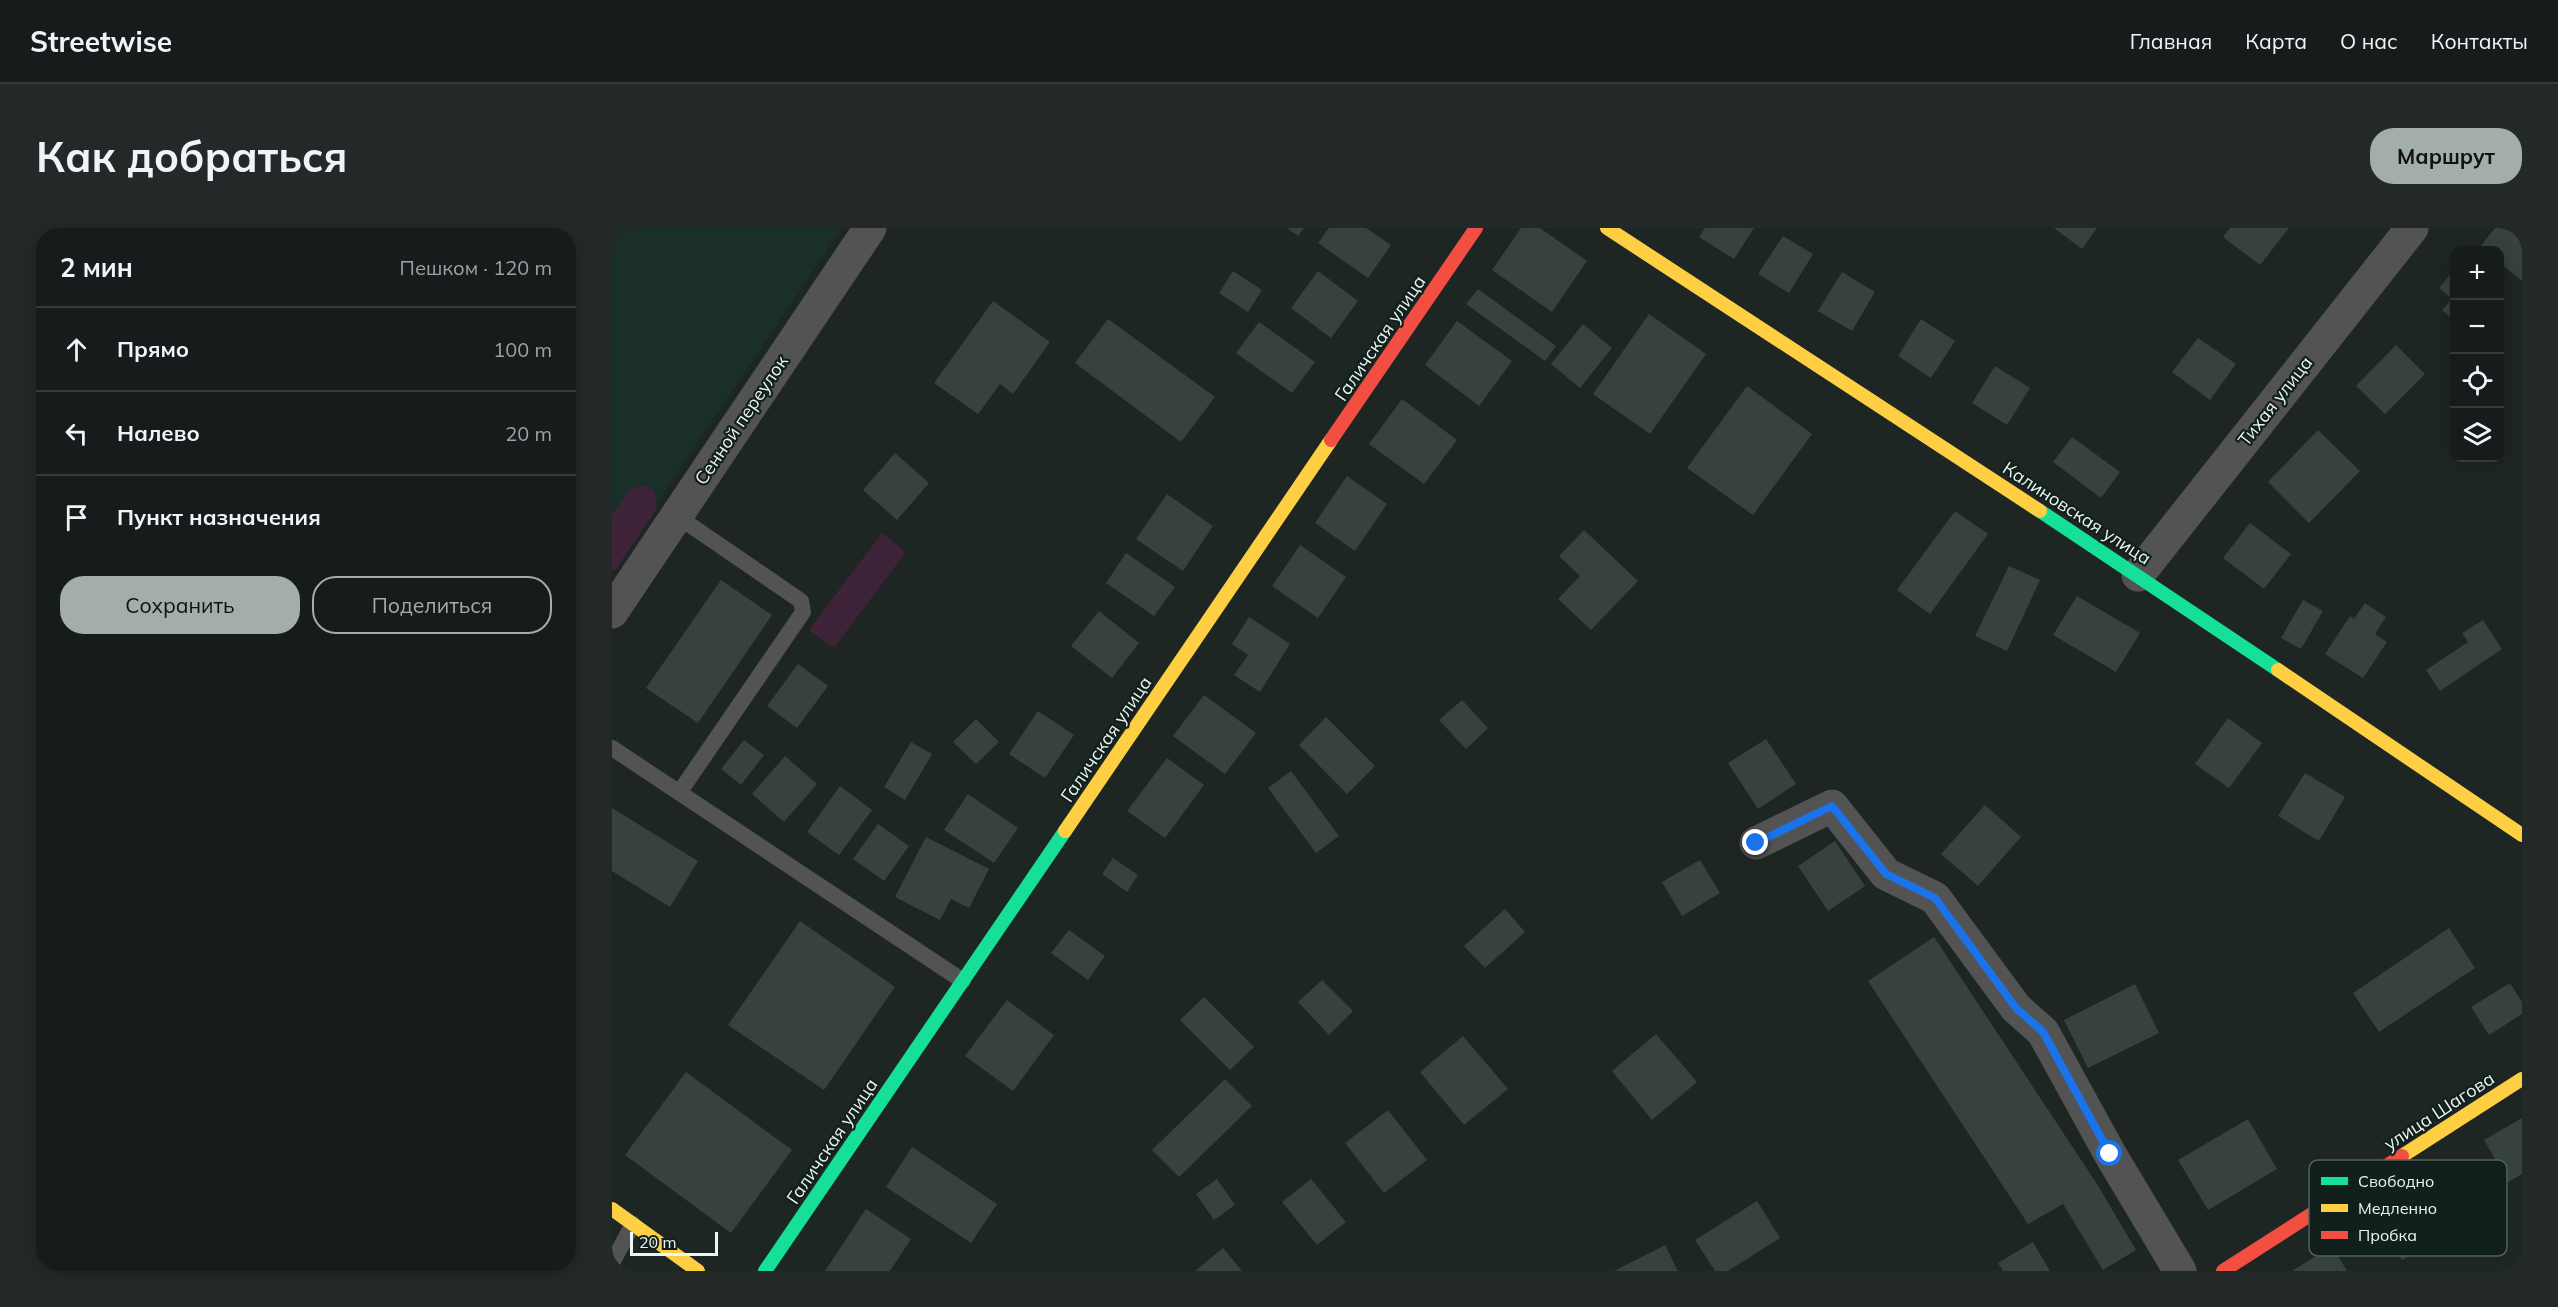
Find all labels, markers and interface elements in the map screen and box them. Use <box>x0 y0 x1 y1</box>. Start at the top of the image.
text: Streetwise <box>30 24 172 59</box>
text: Главная <box>2130 28 2212 54</box>
text: Карта <box>2245 28 2307 54</box>
text: О нас <box>2340 28 2398 54</box>
text: Контакты <box>2431 28 2528 54</box>
button: Маршрут <box>2370 128 2522 184</box>
text: Как добраться <box>36 130 348 183</box>
map controls <box>2450 246 2504 462</box>
button: + <box>2450 246 2504 300</box>
text: 2 мин <box>60 251 133 284</box>
text: Пешком · 120 m <box>400 255 552 280</box>
street label: Галичская улица <box>1329 271 1431 405</box>
button: − <box>2450 300 2504 354</box>
icon: ahead <box>60 333 93 366</box>
text: Прямо <box>117 335 189 363</box>
text: 100 m <box>493 337 552 362</box>
street label: Сенной переулок <box>689 351 793 489</box>
street label: Тихая улица <box>2233 351 2317 451</box>
button: locate <box>2450 354 2504 408</box>
button: layers <box>2450 408 2504 462</box>
icon: left <box>60 417 93 450</box>
text: Налево <box>117 419 200 447</box>
text: 20 m <box>505 421 552 446</box>
street label: Калиновская улица <box>1999 456 2155 570</box>
icon: arrive <box>60 501 93 534</box>
text: Пункт назначения <box>117 503 321 531</box>
button: Сохранить <box>60 576 300 634</box>
button: Поделиться <box>312 576 552 634</box>
street label: Галичская улица <box>1055 672 1157 806</box>
route end <box>1742 829 1768 855</box>
street label: улица Шагова <box>2379 1067 2499 1155</box>
street label: Галичская улица <box>781 1074 883 1208</box>
route start <box>2096 1140 2122 1166</box>
legend <box>2309 1160 2507 1256</box>
text: Свободно <box>2358 1171 2434 1191</box>
text: Медленно <box>2358 1198 2437 1218</box>
text: Пробка <box>2358 1225 2417 1245</box>
scale bar <box>630 1229 718 1256</box>
text: 20 m <box>639 1232 676 1252</box>

